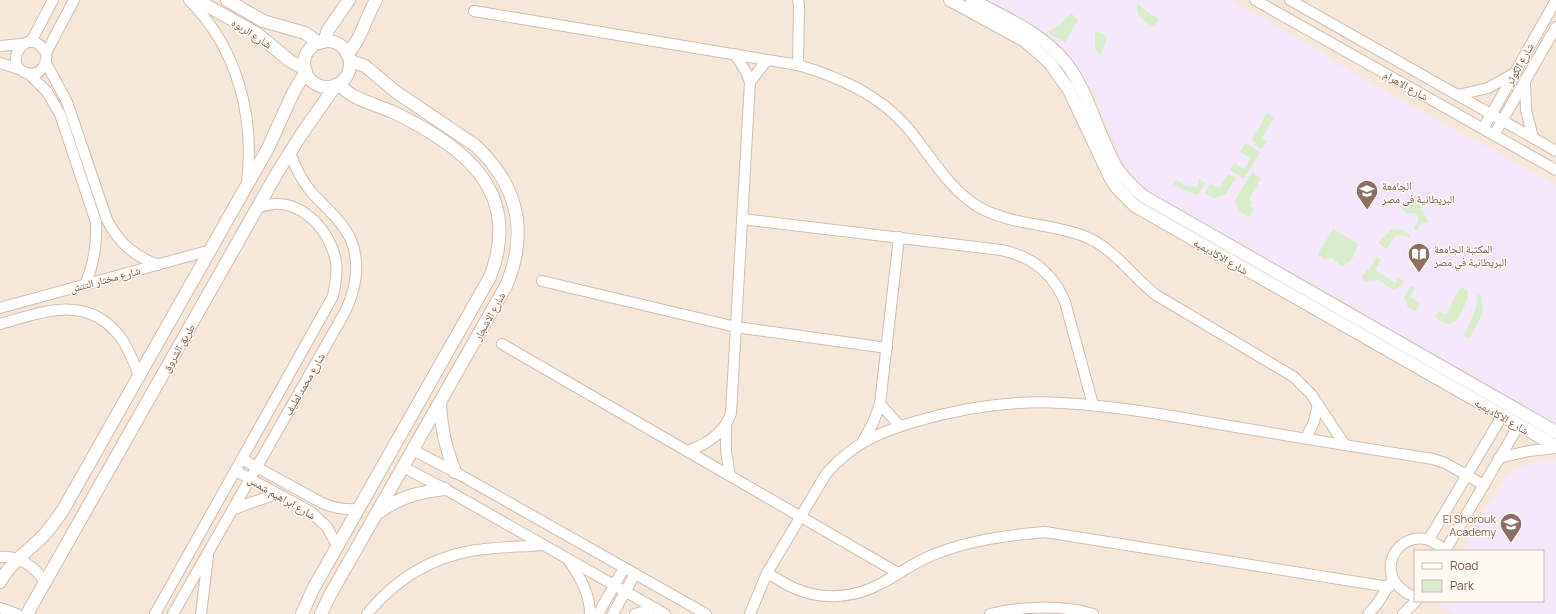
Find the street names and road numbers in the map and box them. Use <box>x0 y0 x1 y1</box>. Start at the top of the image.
street label: شارع الربوه <box>229 14 275 52</box>
street label: شارع الكوثر <box>1501 40 1537 89</box>
street label: شارع الاهرام <box>1381 66 1431 104</box>
street label: شارع الاكاديميه <box>1191 234 1251 278</box>
street label: شارع مختار التتش <box>68 262 142 296</box>
street label: شارع الاشجار <box>469 289 508 344</box>
street label: طريق الشروق <box>158 321 198 375</box>
street label: شارع محمد لطيف <box>280 350 328 418</box>
street label: شارع الاكاديميه <box>1472 394 1532 438</box>
street label: شارع ابراهيم شمس <box>245 471 319 523</box>

